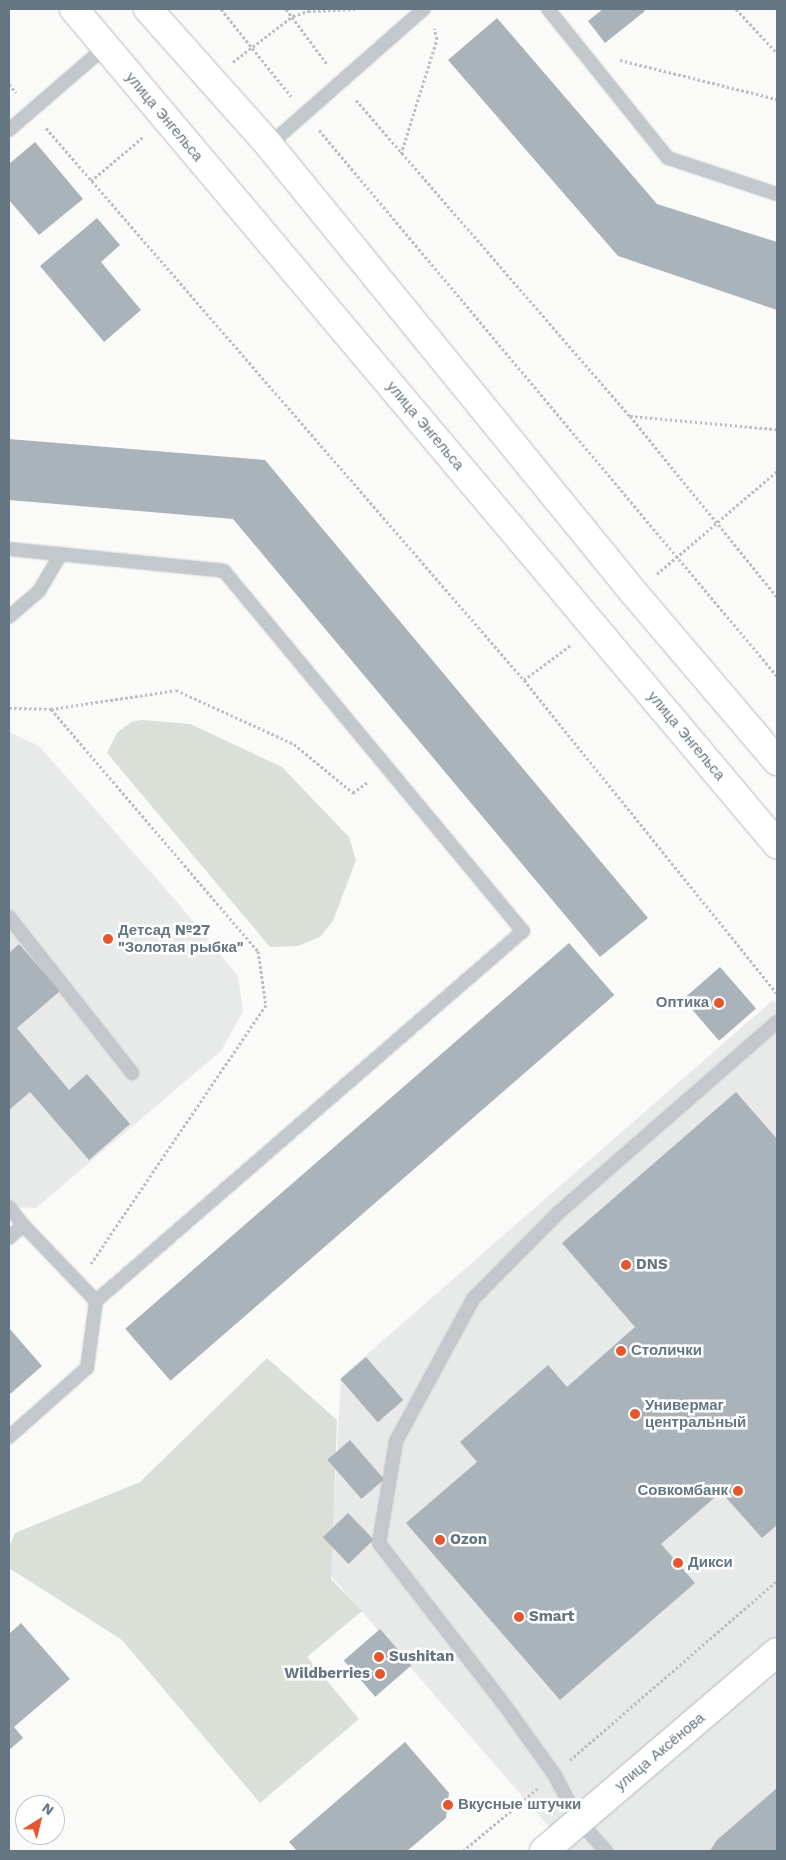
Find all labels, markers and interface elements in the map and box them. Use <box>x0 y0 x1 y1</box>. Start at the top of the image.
street label: улица Энгельса <box>121 69 207 165</box>
street label: улица Энгельса <box>382 378 468 474</box>
street label: улица Энгельса <box>643 688 729 784</box>
place label: Детсад №27 "Золотая рыбка" <box>118 921 244 956</box>
marker: Детсад №27 "Золотая рыбка" <box>102 933 114 945</box>
place label: Оптика <box>656 994 709 1012</box>
marker: Оптика <box>713 997 725 1009</box>
place label: DNS <box>636 1256 668 1274</box>
marker: DNS <box>620 1259 632 1271</box>
place label: Столички <box>631 1342 702 1360</box>
marker: Столички <box>615 1345 627 1357</box>
place label: Универмаг центральный <box>645 1396 746 1431</box>
marker: Универмаг центральный <box>629 1408 641 1420</box>
place label: Совкомбанк <box>637 1482 728 1500</box>
marker: Совкомбанк <box>732 1485 744 1497</box>
place label: Ozon <box>450 1531 487 1549</box>
marker: Ozon <box>434 1534 446 1546</box>
place label: Дикси <box>688 1554 733 1572</box>
marker: Дикси <box>672 1557 684 1569</box>
place label: Smart <box>529 1608 574 1626</box>
marker: Smart <box>513 1611 525 1623</box>
place label: Sushitan <box>389 1648 454 1666</box>
marker: Sushitan <box>373 1651 385 1663</box>
place label: Wildberries <box>284 1665 370 1683</box>
marker: Wildberries <box>374 1668 386 1680</box>
street label: улица Аксёнова <box>611 1709 709 1795</box>
north arrow <box>15 1795 65 1845</box>
place label: Вкусные штучки <box>458 1796 581 1814</box>
text: N <box>39 1799 57 1818</box>
marker: Вкусные штучки <box>442 1799 454 1811</box>

